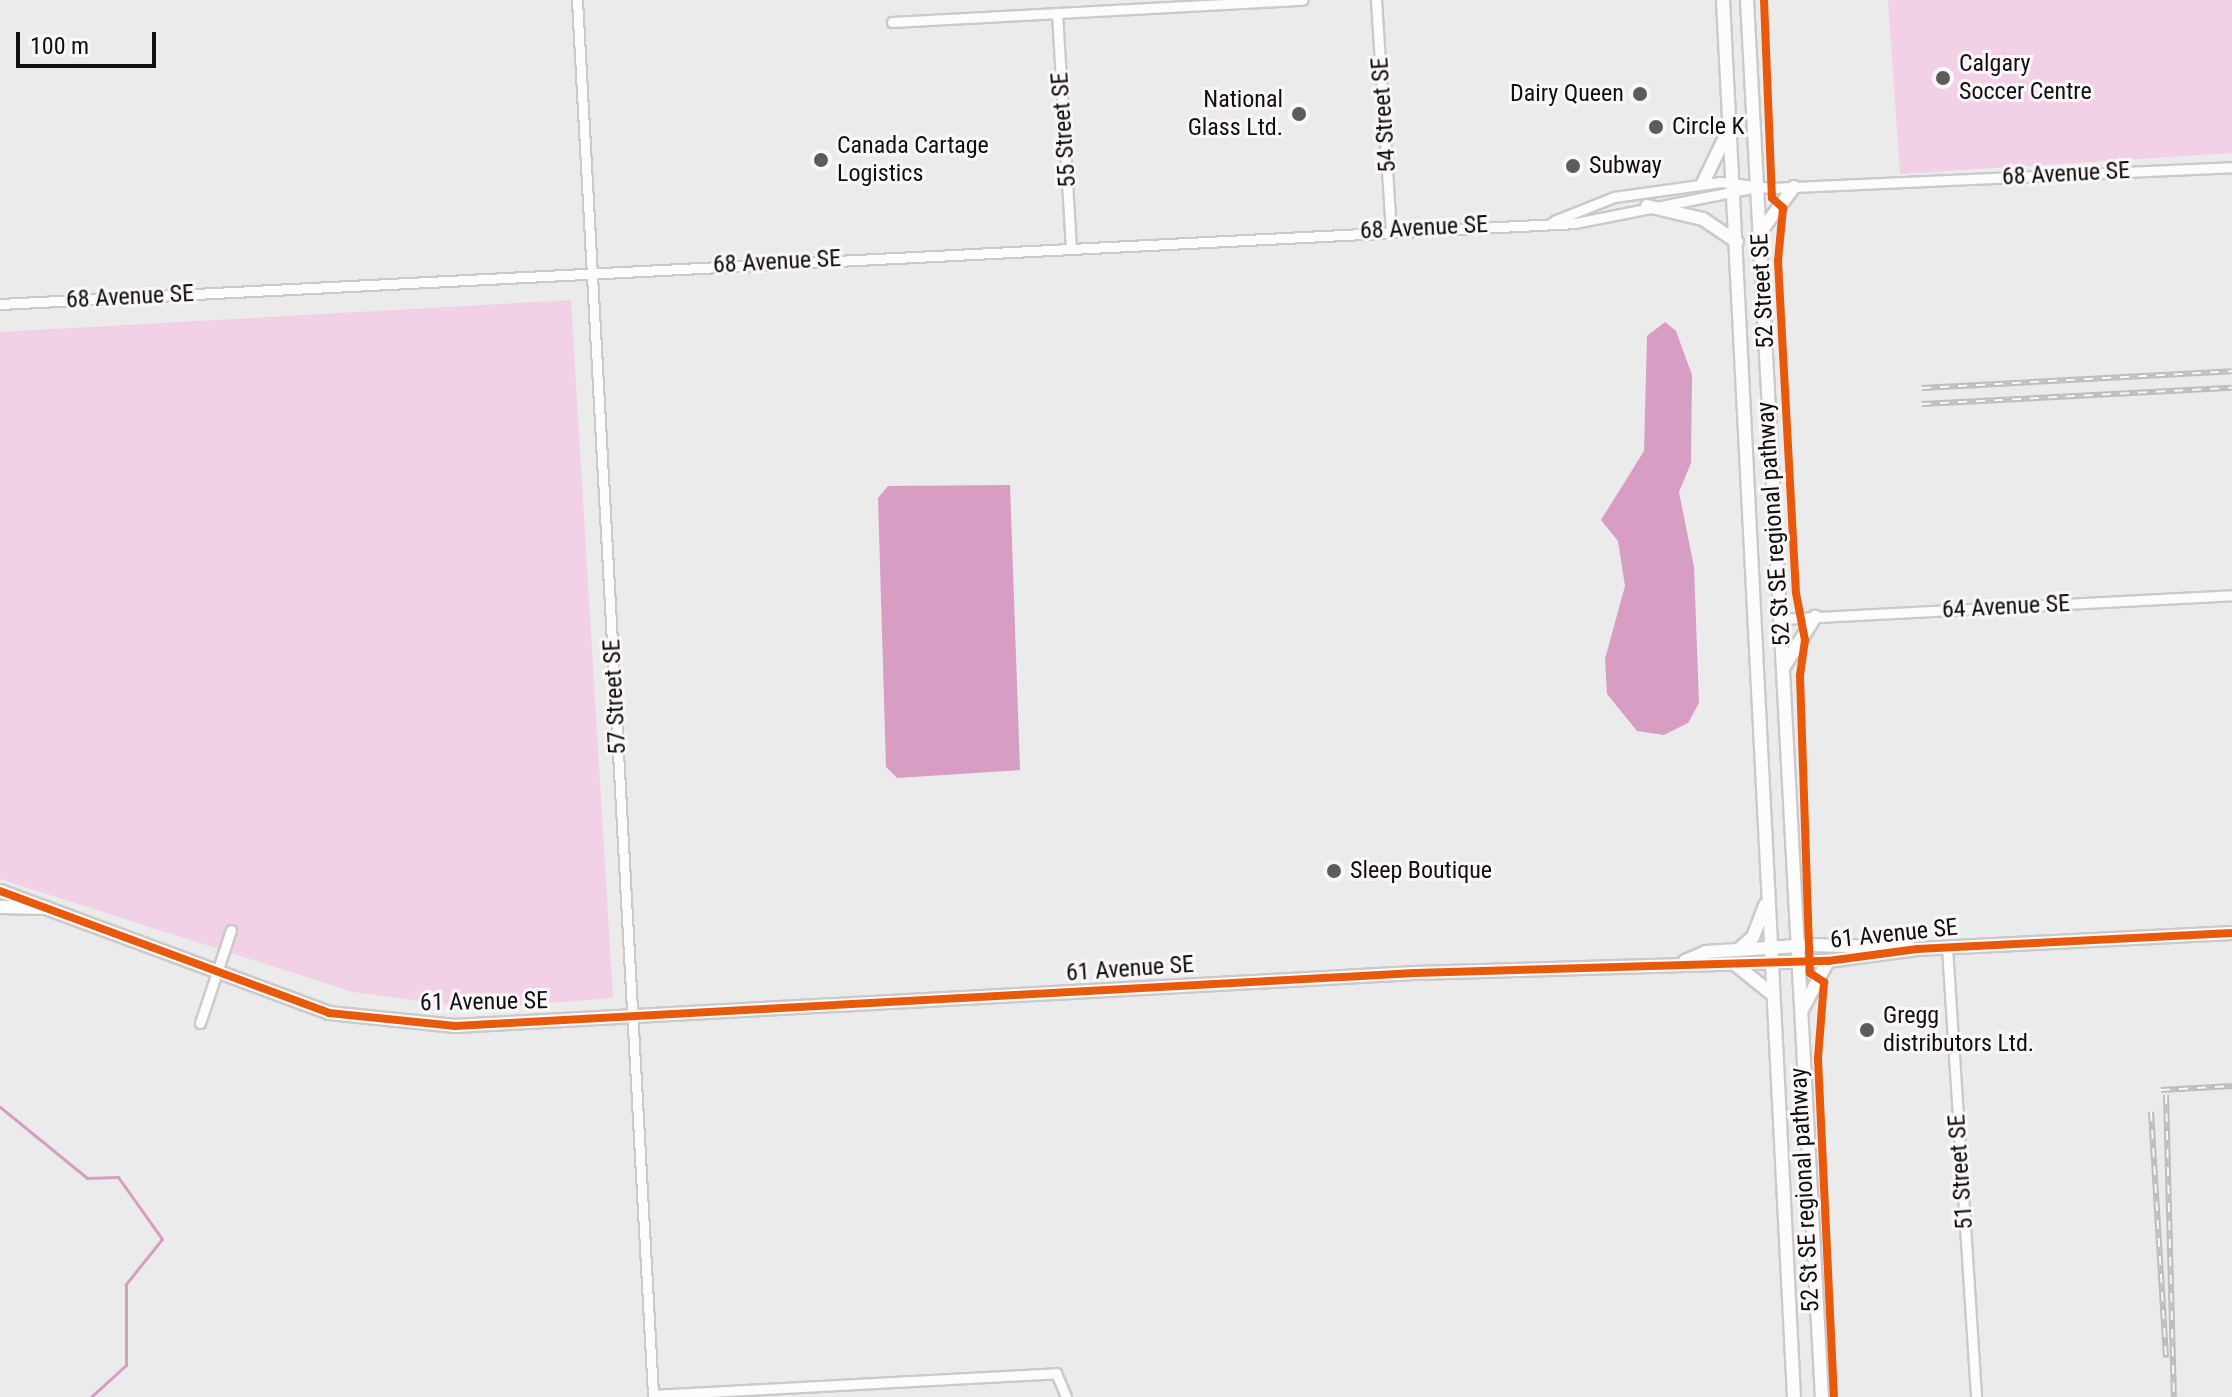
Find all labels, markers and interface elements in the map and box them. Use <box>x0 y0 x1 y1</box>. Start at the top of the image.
scale bar <box>20 16 160 66</box>
text: 100 m <box>30 32 89 60</box>
place label: Calgary Soccer Centre <box>1959 50 2092 106</box>
street label: 54 Street SE <box>1366 56 1402 174</box>
marker: Calgary Soccer Centre <box>1934 69 1952 87</box>
street label: 55 Street SE <box>1046 71 1082 189</box>
place label: Dairy Queen <box>1510 80 1624 108</box>
marker: Dairy Queen <box>1631 85 1649 103</box>
place label: National Glass Ltd. <box>1188 86 1283 142</box>
marker: National Glass Ltd. <box>1290 105 1308 123</box>
place label: Circle K <box>1672 113 1745 141</box>
marker: Circle K <box>1647 118 1665 136</box>
place label: Canada Cartage Logistics <box>837 132 989 188</box>
marker: Canada Cartage Logistics <box>812 151 830 169</box>
place label: Subway <box>1589 152 1662 180</box>
street label: 68 Avenue SE <box>2001 156 2131 192</box>
marker: Subway <box>1564 157 1582 175</box>
street label: 68 Avenue SE <box>1359 210 1489 246</box>
street label: 52 Street SE <box>1746 233 1780 349</box>
street label: 68 Avenue SE <box>712 244 842 280</box>
street label: 68 Avenue SE <box>65 279 195 315</box>
street label: 52 St SE regional pathway <box>1751 401 1797 647</box>
street label: 64 Avenue SE <box>1941 589 2071 625</box>
street label: 57 Street SE <box>598 639 632 755</box>
place label: Sleep Boutique <box>1350 857 1492 885</box>
marker: Sleep Boutique <box>1325 862 1343 880</box>
street label: 61 Avenue SE <box>1829 913 1959 955</box>
street label: 61 Avenue SE <box>1065 950 1195 988</box>
street label: 61 Avenue SE <box>420 986 548 1018</box>
place label: Gregg distributors Ltd. <box>1883 1002 2034 1058</box>
marker: Gregg distributors Ltd. <box>1858 1021 1876 1039</box>
street label: 52 St SE regional pathway <box>1784 1067 1826 1313</box>
street label: 51 Street SE <box>1943 1113 1979 1231</box>

